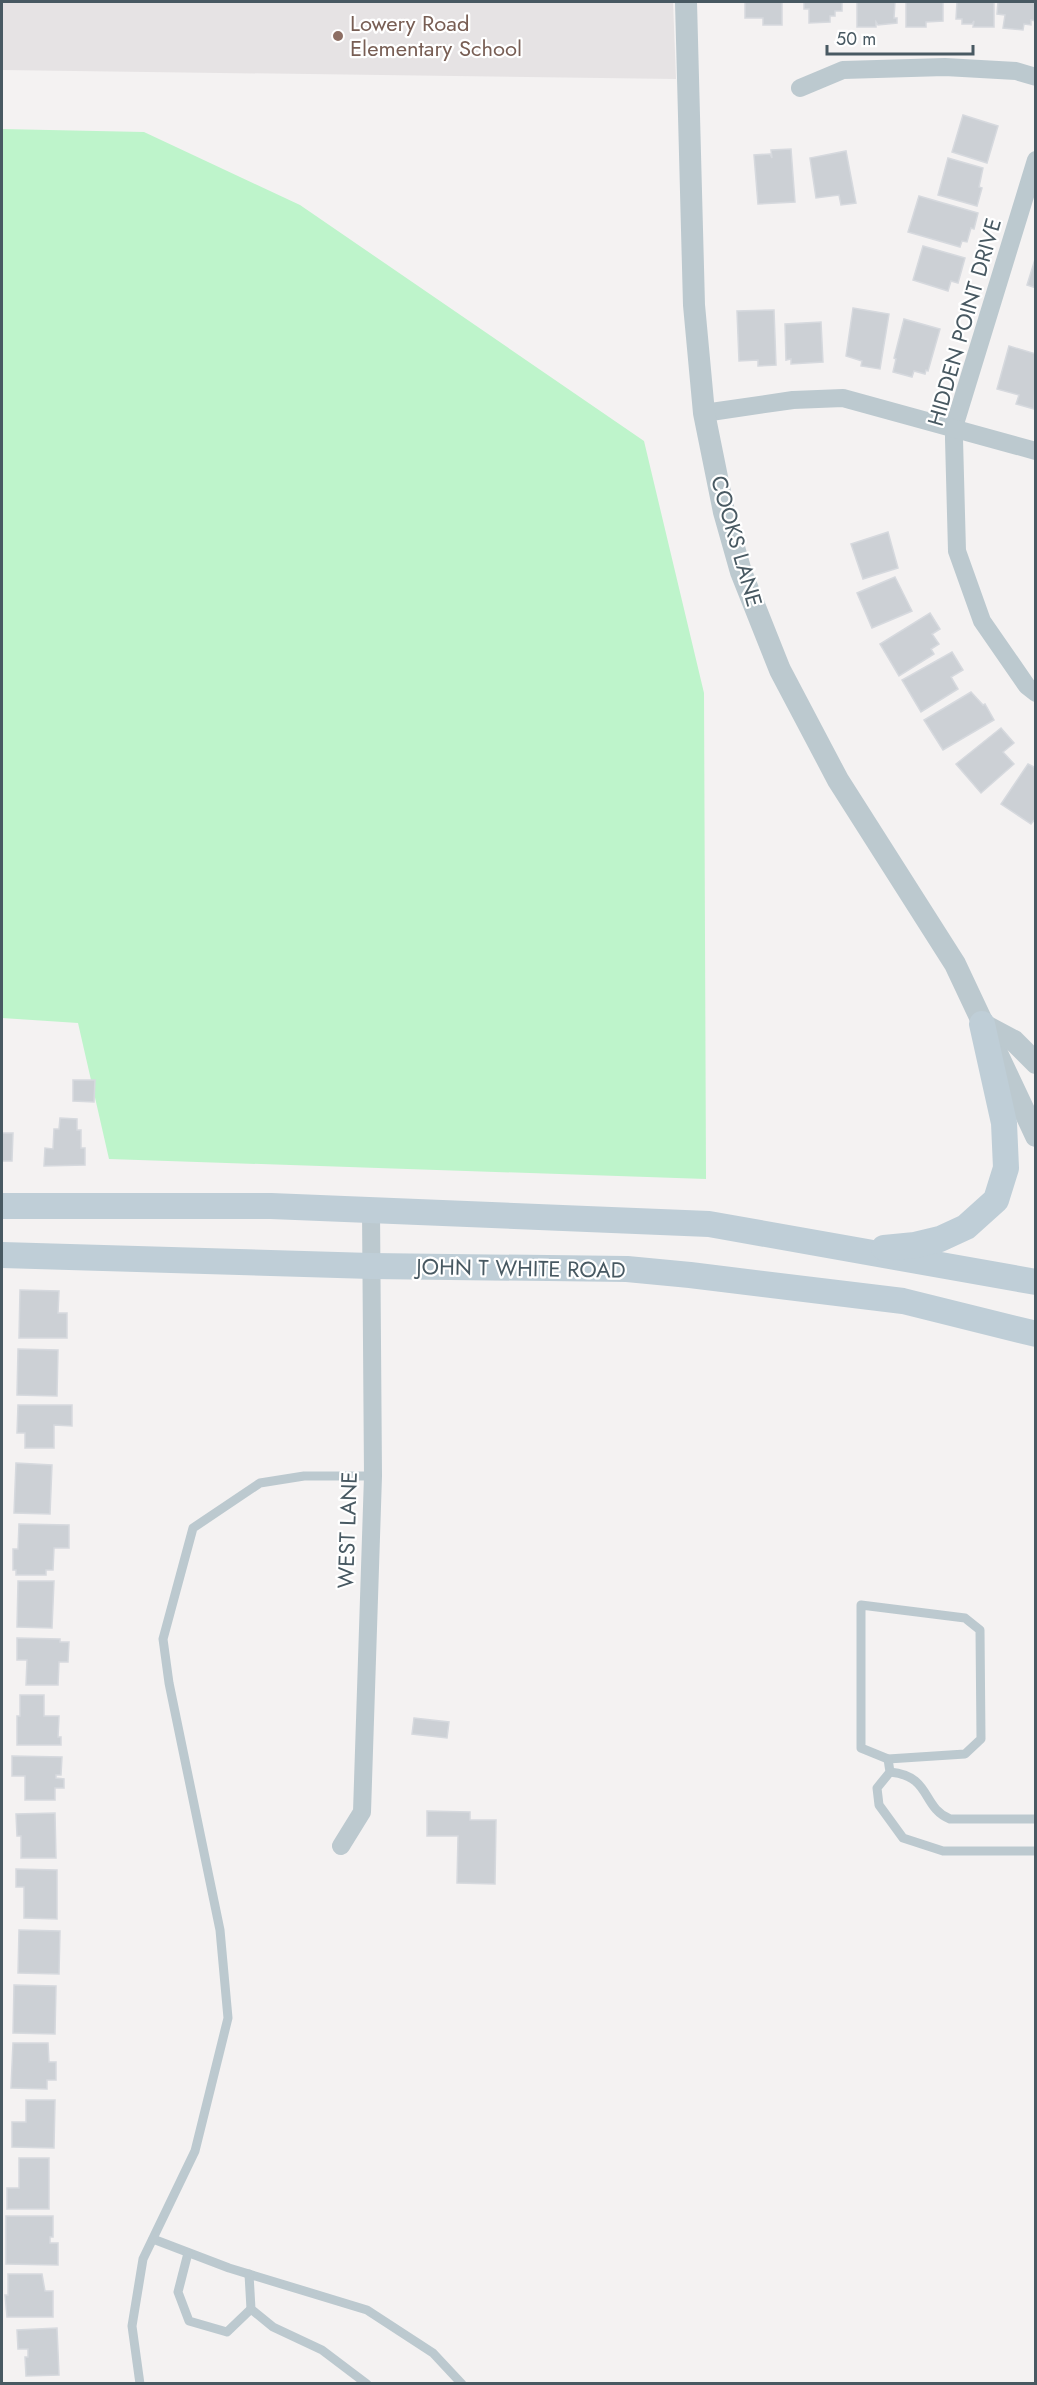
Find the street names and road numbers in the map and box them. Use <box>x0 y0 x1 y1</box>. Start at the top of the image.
street label: HIDDEN POINT DRIVE <box>919 214 1009 430</box>
street label: COOKS LANE <box>703 472 771 610</box>
street label: JOHN T WHITE ROAD <box>413 1250 626 1286</box>
street label: WEST LANE <box>329 1471 365 1589</box>

